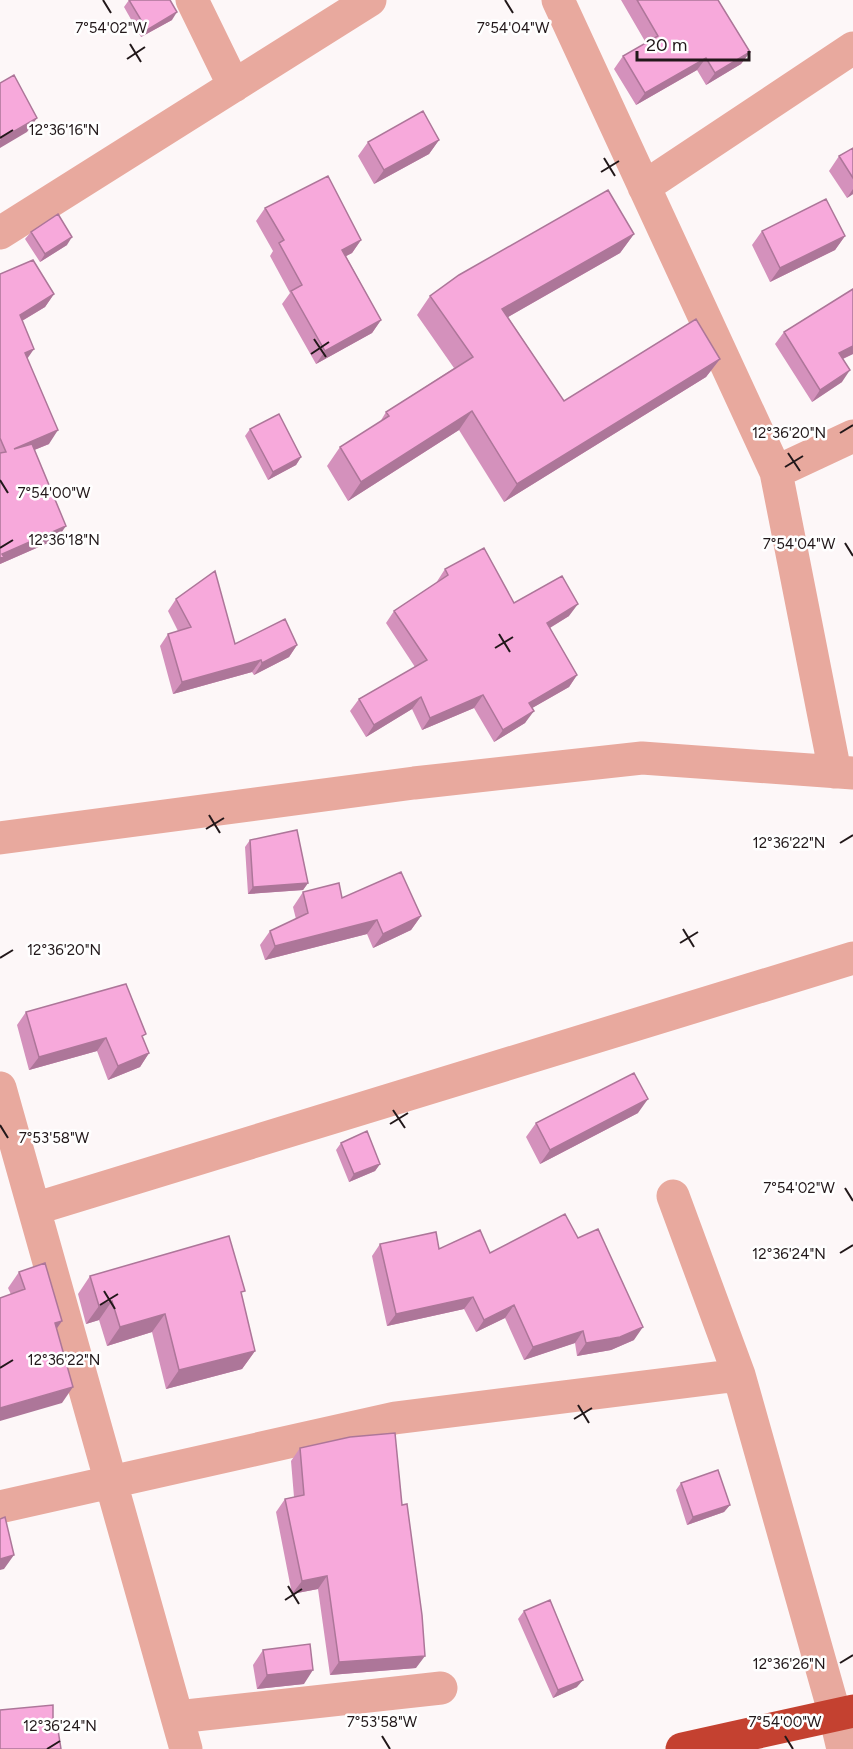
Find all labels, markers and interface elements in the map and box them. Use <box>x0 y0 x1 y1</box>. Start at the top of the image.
text: 7°54'02"W <box>75 19 147 37</box>
text: 7°54'04"W <box>477 19 550 37</box>
scale bar <box>637 24 750 62</box>
text: 20 m <box>646 34 687 56</box>
text: 12°36'16"N <box>29 121 99 139</box>
text: 12°36'20"N <box>752 424 826 442</box>
text: 7°54'00"W <box>18 484 91 502</box>
text: 12°36'18"N <box>28 531 100 549</box>
text: 7°54'04"W <box>763 535 836 553</box>
text: 12°36'22"N <box>753 834 825 852</box>
text: 12°36'20"N <box>27 941 101 959</box>
text: 7°53'58"W <box>19 1129 90 1147</box>
text: 7°54'02"W <box>763 1179 835 1197</box>
text: 12°36'24"N <box>752 1245 826 1263</box>
text: 12°36'22"N <box>28 1351 100 1369</box>
text: 12°36'26"N <box>752 1655 826 1673</box>
text: 7°53'58"W <box>347 1713 418 1731</box>
text: 7°54'00"W <box>749 1713 822 1731</box>
text: 12°36'24"N <box>23 1717 97 1735</box>

